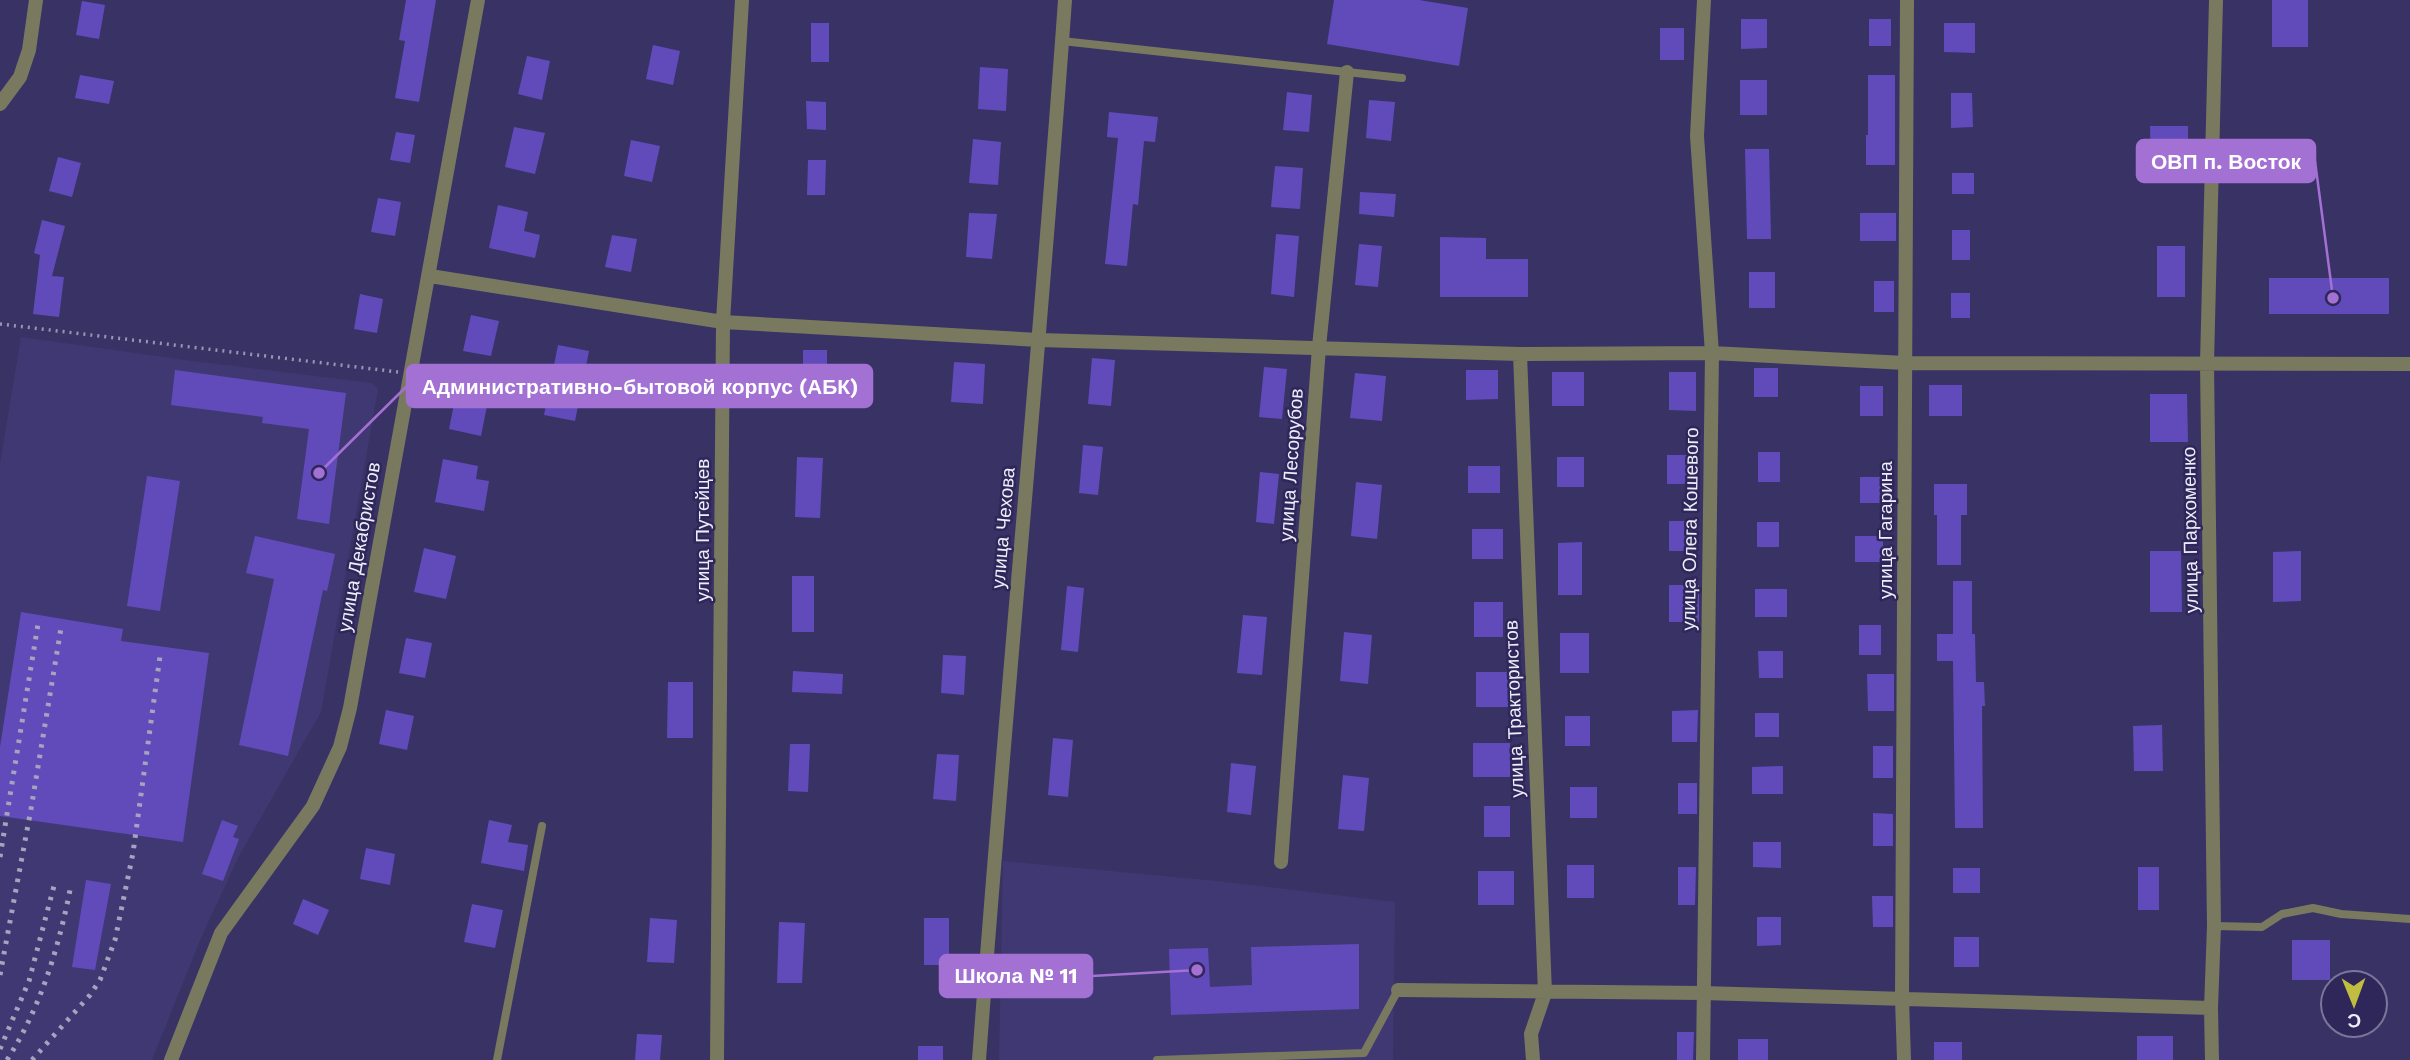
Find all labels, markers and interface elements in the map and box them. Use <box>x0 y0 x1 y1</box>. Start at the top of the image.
callout: ОВП п. Восток <box>2137 140 2315 182</box>
text: ОВП п. Восток <box>2151 149 2302 174</box>
callout: Административно-бытовой корпус (АБК) <box>407 365 872 407</box>
text: Административно-бытовой корпус (АБК) <box>422 374 858 399</box>
street label: улица Лесорубов <box>1274 388 1308 542</box>
street label: улица Олега Кошевого <box>1677 427 1703 631</box>
street label: улица Пархоменко <box>2177 447 2203 613</box>
street label: улица Путейцев <box>691 459 714 601</box>
street label: улица Декабристов <box>333 460 385 634</box>
street label: улица Гагарина <box>1874 461 1897 599</box>
street label: улица Чехова <box>986 466 1020 590</box>
street label: улица Трактористов <box>1499 620 1529 798</box>
callout: Школа № 11 <box>940 955 1092 997</box>
text: Школа № 11 <box>954 963 1078 988</box>
north arrow <box>2319 969 2389 1039</box>
text: С <box>2347 1009 2361 1032</box>

